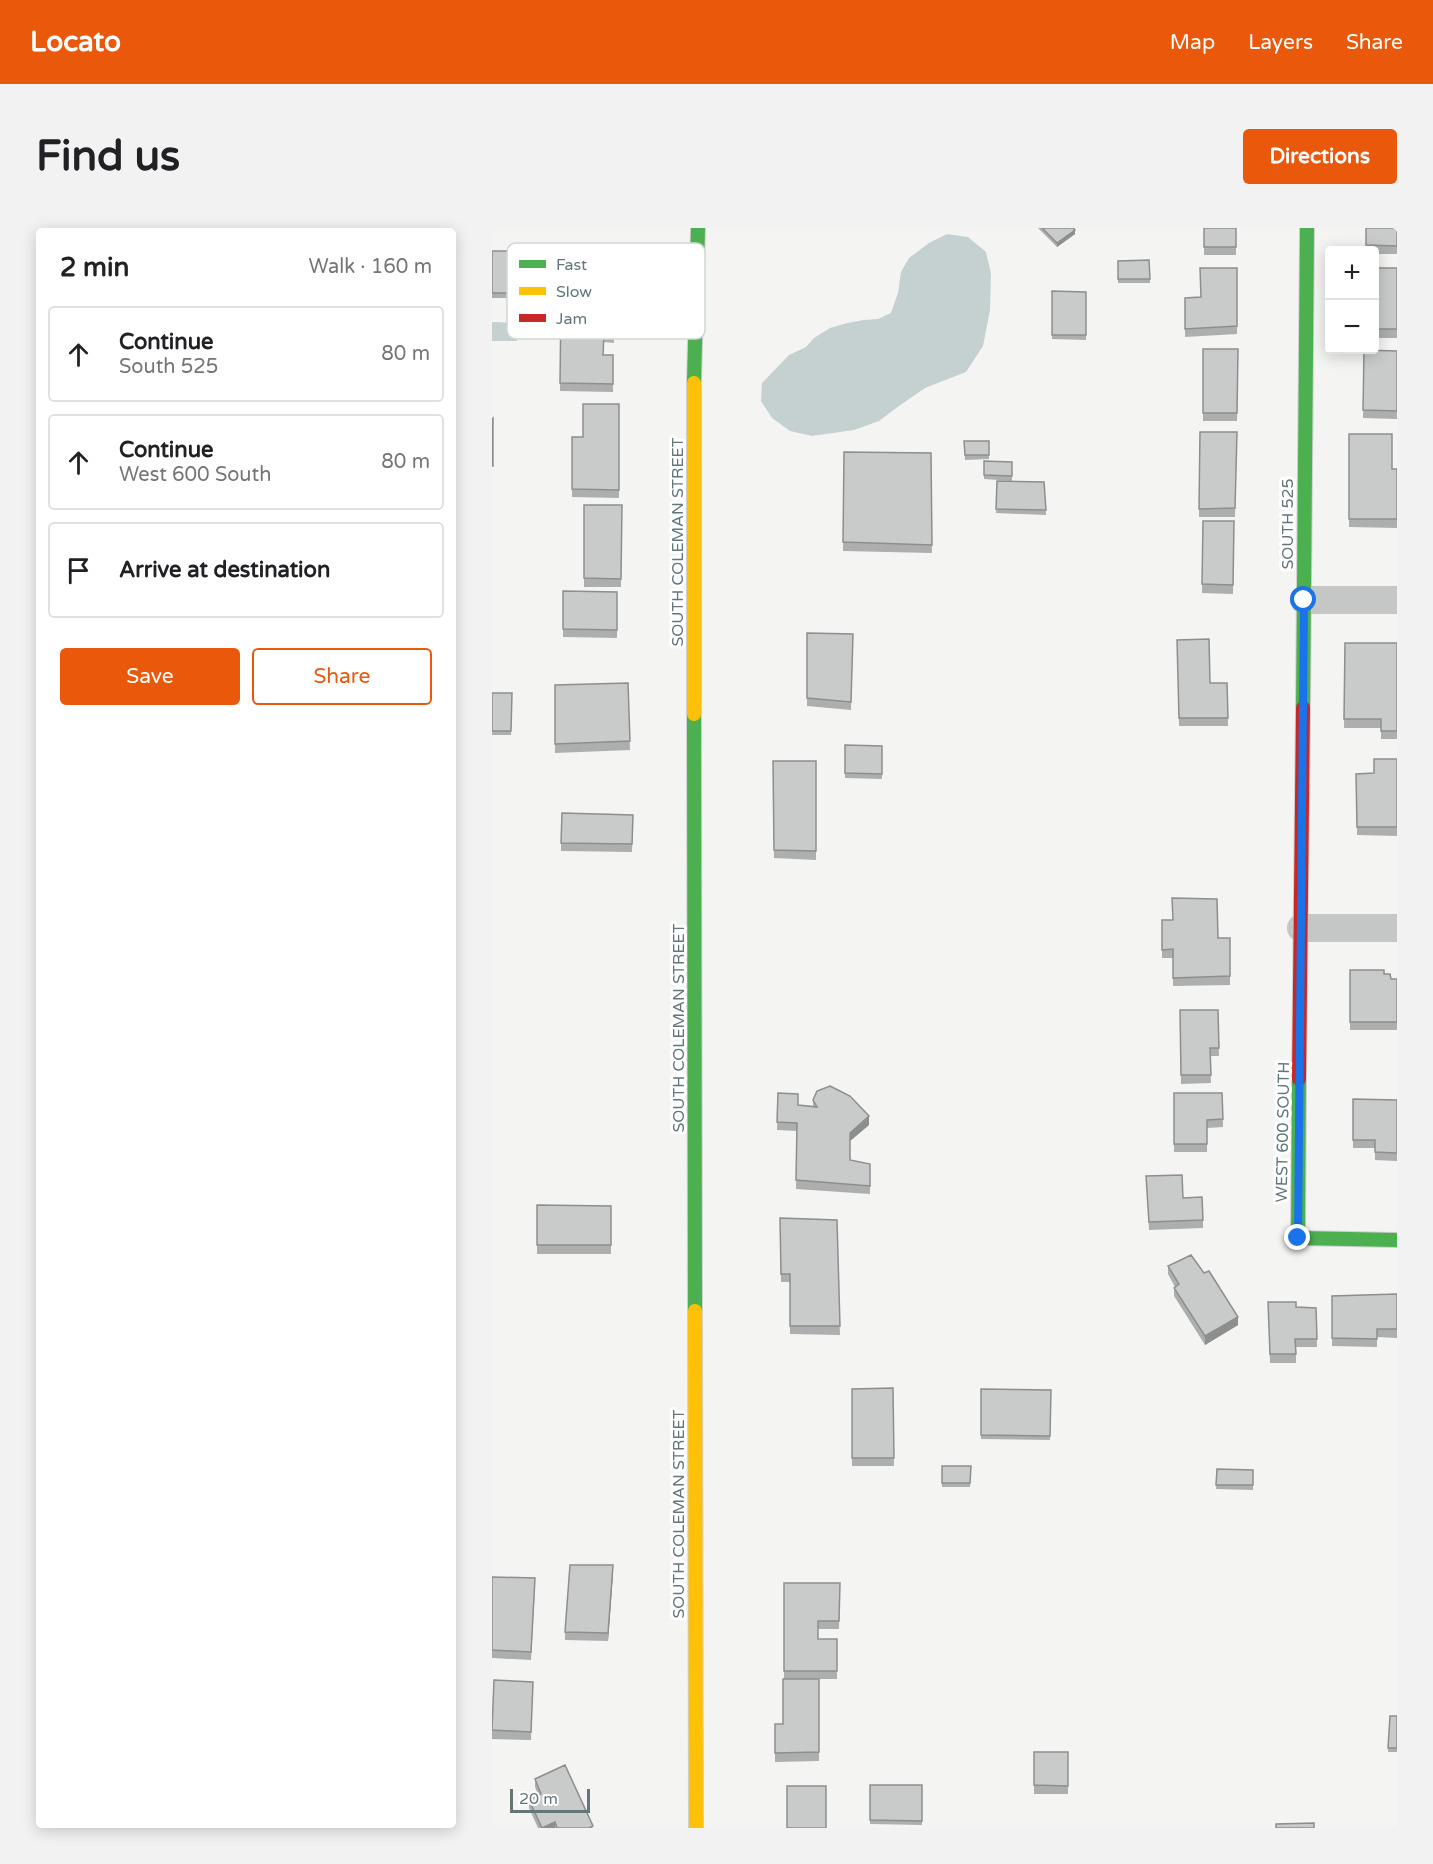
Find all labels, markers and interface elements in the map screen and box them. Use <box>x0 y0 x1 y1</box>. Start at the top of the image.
text: Locato <box>30 25 121 59</box>
text: Map <box>1170 30 1215 55</box>
text: Layers <box>1248 30 1313 55</box>
text: Share <box>1346 30 1403 55</box>
button: Directions <box>1243 129 1397 184</box>
text: Find us <box>36 131 180 182</box>
legend <box>507 243 705 339</box>
map controls <box>1325 246 1379 354</box>
button: + <box>1325 246 1379 300</box>
text: 2 min <box>60 252 129 283</box>
text: Walk · 160 m <box>309 255 432 279</box>
text: Fast <box>556 255 587 275</box>
text: Slow <box>556 282 592 302</box>
button: − <box>1325 300 1379 354</box>
text: Jam <box>556 309 587 329</box>
text: Continue <box>119 329 214 355</box>
icon: ahead <box>62 338 95 371</box>
text: 80 m <box>381 342 430 366</box>
text: South 525 <box>119 355 218 379</box>
text: Continue <box>119 437 214 463</box>
street label: SOUTH COLEMAN STREET <box>668 437 688 647</box>
icon: ahead <box>62 446 95 479</box>
text: 80 m <box>381 450 430 474</box>
text: West 600 South <box>119 463 271 487</box>
street label: SOUTH 525 <box>1278 478 1298 570</box>
icon: arrive <box>62 554 95 587</box>
text: Arrive at destination <box>119 557 330 583</box>
route start <box>1290 586 1316 612</box>
button: Save <box>60 648 240 705</box>
button: Share <box>252 648 432 705</box>
street label: SOUTH COLEMAN STREET <box>669 923 689 1133</box>
street label: WEST 600 SOUTH <box>1272 1062 1294 1202</box>
route end <box>1284 1224 1310 1250</box>
street label: SOUTH COLEMAN STREET <box>669 1409 689 1619</box>
scale bar <box>510 1786 590 1814</box>
text: 20 m <box>519 1789 558 1809</box>

